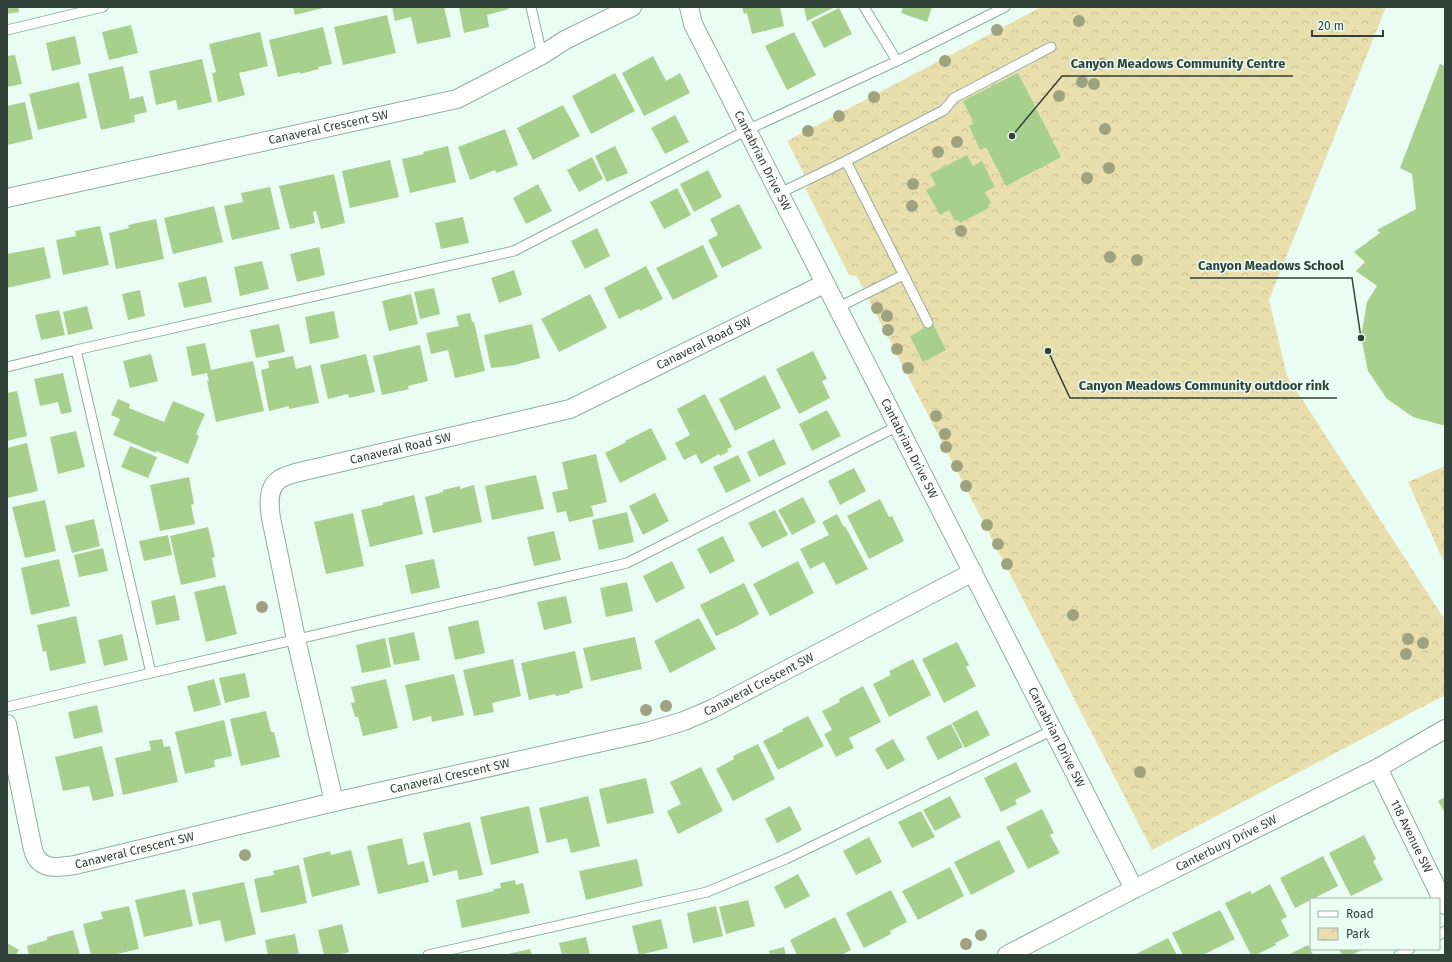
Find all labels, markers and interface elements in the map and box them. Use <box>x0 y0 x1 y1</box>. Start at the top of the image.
scale bar <box>1312 12 1383 38</box>
text: 20 m <box>1318 19 1344 33</box>
callout: Canyon Meadows Community Centre <box>1062 51 1293 76</box>
text: Canyon Meadows Community Centre <box>1071 56 1285 71</box>
street label: Canaveral Crescent SW <box>267 107 390 147</box>
street label: Cantabrian Drive SW <box>731 108 794 213</box>
callout: Canyon Meadows School <box>1190 253 1352 278</box>
text: Canyon Meadows School <box>1198 258 1344 273</box>
street label: Canaveral Road SW <box>654 314 753 372</box>
callout: Canyon Meadows Community outdoor rink <box>1070 373 1337 398</box>
text: Canyon Meadows Community outdoor rink <box>1079 378 1330 393</box>
street label: Cantabrian Drive SW <box>878 396 941 501</box>
street label: Canaveral Road SW <box>349 430 453 467</box>
street label: Canaveral Crescent SW <box>702 650 816 719</box>
street label: Cantabrian Drive SW <box>1025 685 1088 790</box>
street label: Canaveral Crescent SW <box>389 756 511 796</box>
street label: 118 Avenue SW <box>1388 798 1435 875</box>
street label: Canterbury Drive SW <box>1173 812 1279 874</box>
street label: Canaveral Crescent SW <box>73 829 196 872</box>
legend <box>1310 898 1440 950</box>
text: Road <box>1346 907 1374 921</box>
text: Park <box>1346 927 1370 941</box>

